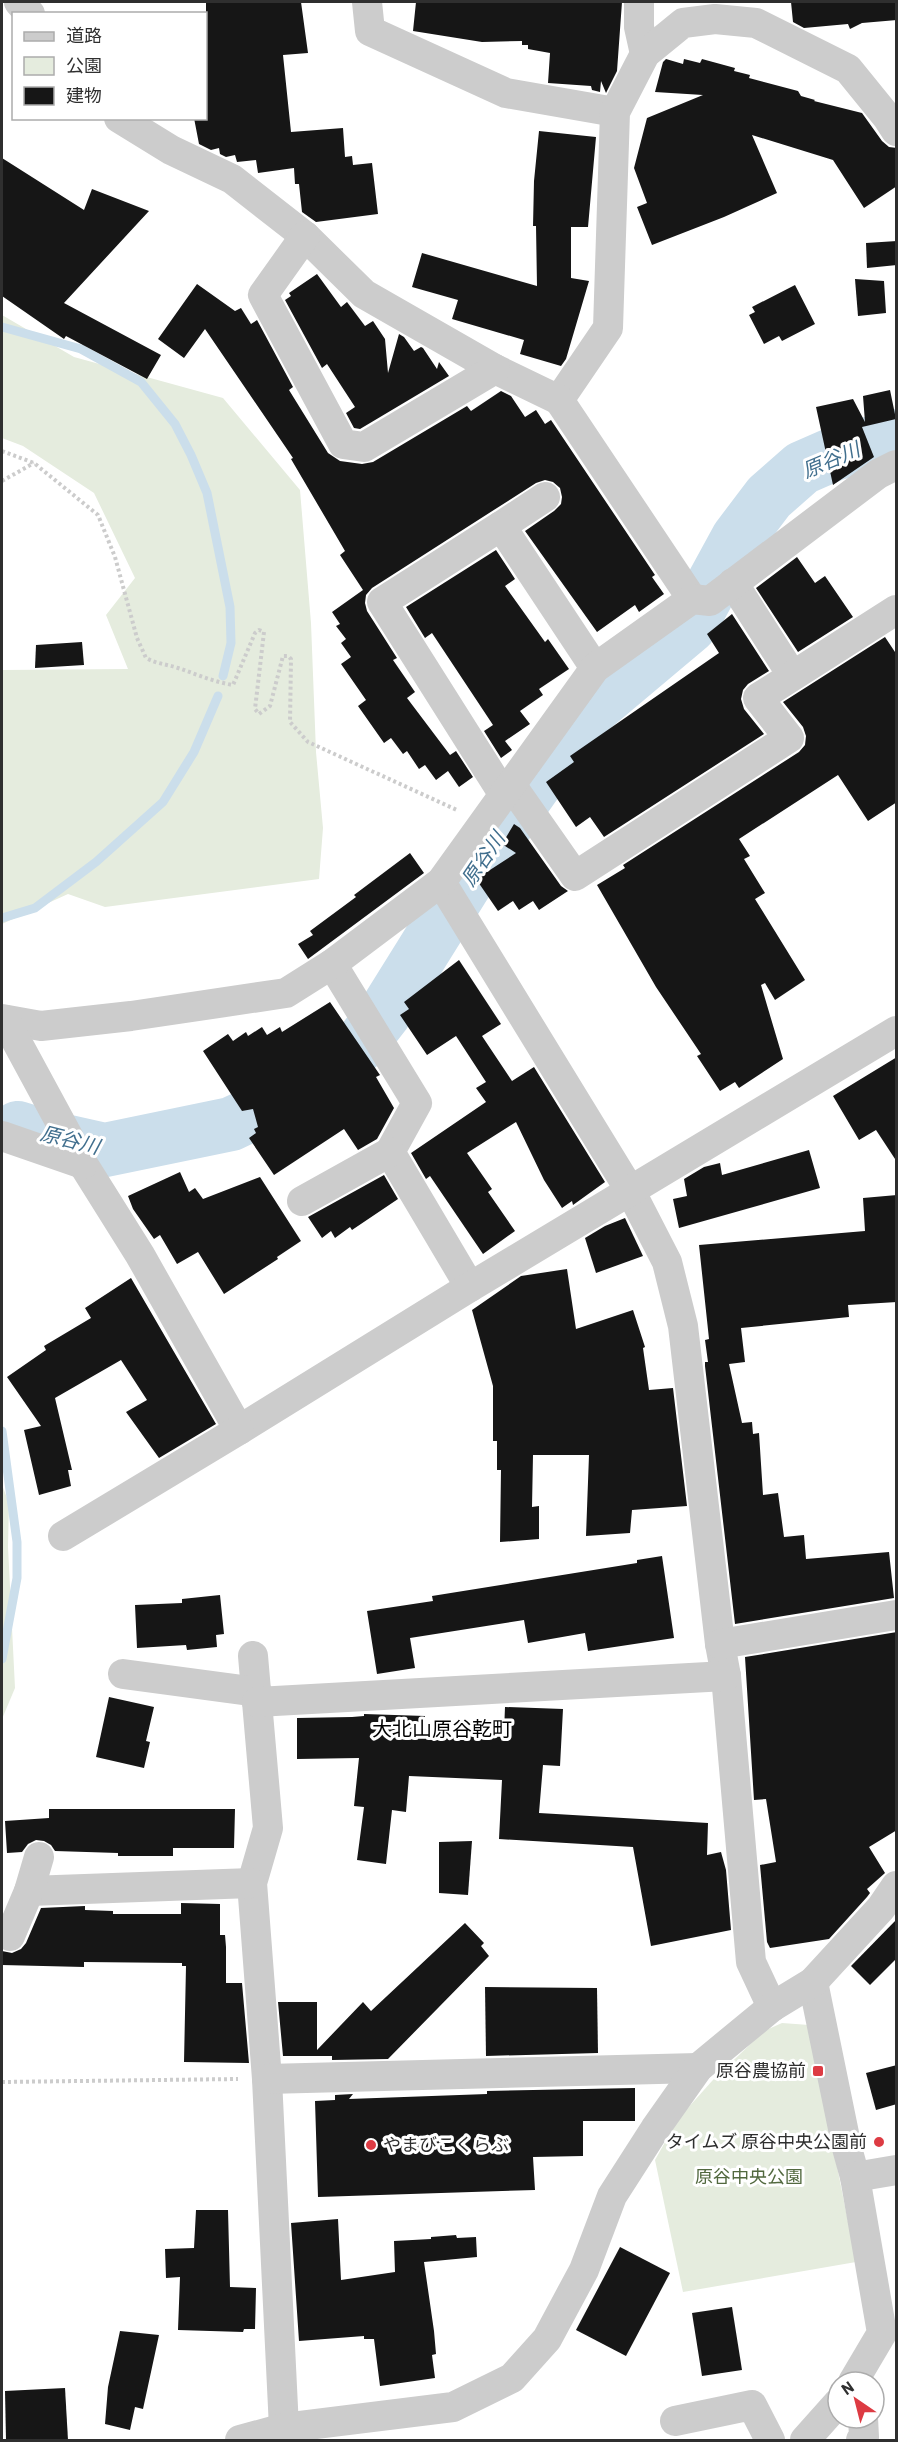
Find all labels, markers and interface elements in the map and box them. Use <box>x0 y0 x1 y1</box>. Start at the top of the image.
legend <box>12 12 207 120</box>
text: 道路 <box>66 24 102 46</box>
text: 公園 <box>66 54 102 76</box>
text: 建物 <box>66 84 102 106</box>
water label: 原谷川 <box>798 436 865 482</box>
water label: 原谷川 <box>455 825 510 890</box>
water label: 原谷川 <box>38 1120 104 1158</box>
district label: 大北山原谷乾町 <box>372 1716 512 1740</box>
place label: 原谷農協前 <box>716 2059 806 2081</box>
marker: 原谷農協前 <box>811 2064 825 2078</box>
place label: タイムズ 原谷中央公園前 <box>666 2130 867 2152</box>
place label: やまびこくらぶ <box>383 2133 509 2155</box>
marker: タイムズ 原谷中央公園前 <box>872 2135 886 2149</box>
marker: やまびこくらぶ <box>364 2138 378 2152</box>
park label: 原谷中央公園 <box>695 2165 803 2187</box>
north arrow <box>826 2370 886 2430</box>
text: N <box>837 2376 857 2398</box>

